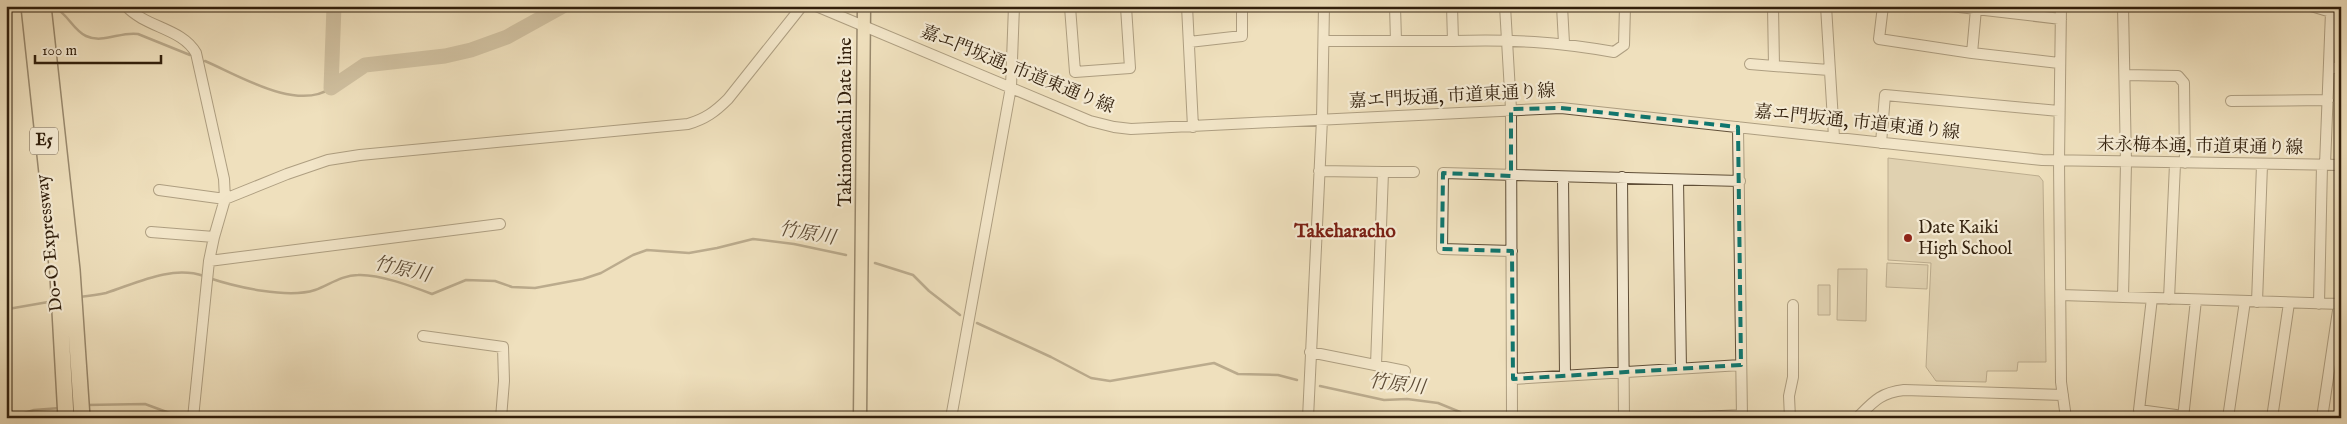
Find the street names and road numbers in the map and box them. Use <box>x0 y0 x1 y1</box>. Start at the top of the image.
street label: 嘉エ門坂通, 市道東通り線 <box>917 21 1117 119</box>
street label: Takinomachi Date line <box>835 37 858 207</box>
street label: 嘉エ門坂通, 市道東通り線 <box>1348 80 1556 114</box>
street label: 嘉エ門坂通, 市道東通り線 <box>1753 101 1961 145</box>
road number: E5 <box>30 128 58 154</box>
street label: 末永梅本通, 市道東通り線 <box>2096 134 2304 160</box>
street label: Do-O Expressway <box>31 173 69 313</box>

